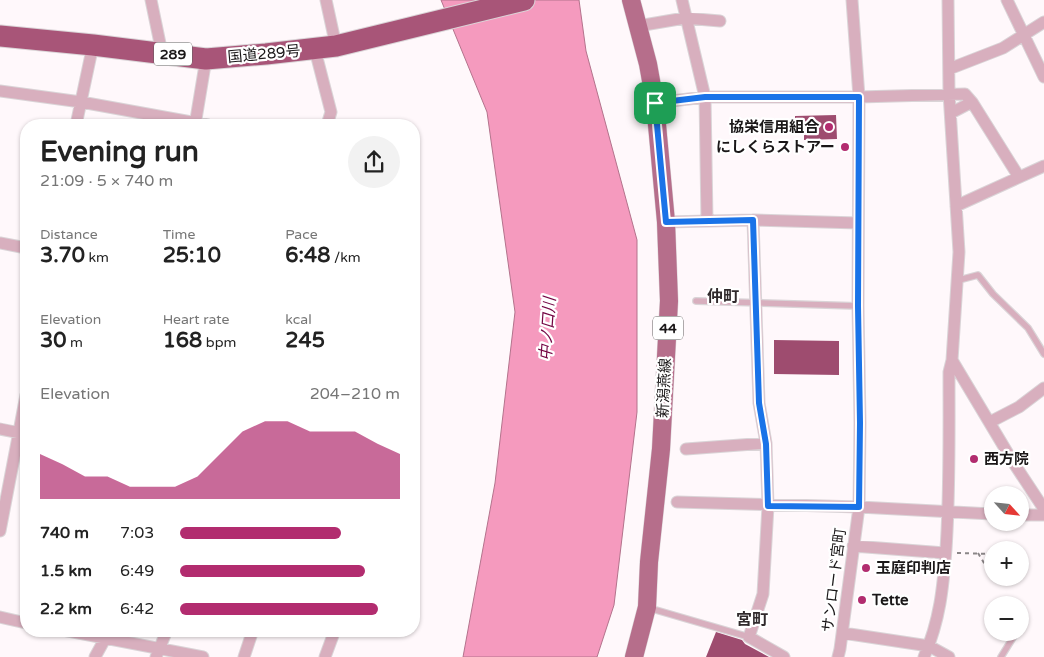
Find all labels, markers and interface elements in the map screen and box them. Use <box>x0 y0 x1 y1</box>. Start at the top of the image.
road number: 289 <box>154 42 192 66</box>
street label: 国道289号 <box>227 42 301 66</box>
pin <box>634 82 676 124</box>
icon: arrive <box>641 89 669 117</box>
place label: 協栄信用組合 <box>729 118 820 136</box>
marker: 協栄信用組合 <box>823 121 835 133</box>
text: Evening run <box>40 135 199 169</box>
button: share <box>348 136 400 188</box>
place label: にしくらストアー <box>716 138 835 156</box>
marker: にしくらストアー <box>839 141 851 153</box>
text: 21:09 · 5 × 740 m <box>40 171 173 191</box>
text: Distance <box>40 226 98 243</box>
text: Time <box>163 226 195 243</box>
text: Pace <box>285 226 318 243</box>
text: 3.70 <box>40 243 85 268</box>
text: 25:10 <box>163 243 221 268</box>
text: 6:48 <box>285 243 330 268</box>
text: km <box>85 249 109 266</box>
text: /km <box>330 249 361 266</box>
district label: 仲町 <box>707 287 739 307</box>
water label: 中ノ口川 <box>536 294 560 362</box>
text: Elevation <box>40 311 101 328</box>
text: Heart rate <box>163 311 229 328</box>
text: kcal <box>285 311 312 328</box>
road number: 44 <box>653 316 683 339</box>
text: 30 <box>40 328 66 353</box>
text: 168 <box>163 328 202 353</box>
text: 245 <box>285 328 325 353</box>
text: m <box>66 334 83 351</box>
text: bpm <box>202 334 236 351</box>
street label: 新潟燕線 <box>653 358 675 418</box>
text: Elevation <box>40 384 110 404</box>
text: 204–210 m <box>310 384 400 404</box>
place label: 西方院 <box>984 450 1029 468</box>
marker: 西方院 <box>968 453 980 465</box>
north arrow <box>984 486 1029 531</box>
map controls <box>984 486 1029 641</box>
text: 740 m <box>40 523 89 543</box>
text: 7:03 <box>120 523 154 543</box>
street label: サンロード宮町 <box>819 527 849 633</box>
button: + <box>984 541 1029 586</box>
place label: 玉庭印判店 <box>876 559 951 577</box>
text: 1.5 km <box>40 561 92 581</box>
text: 6:49 <box>120 561 154 581</box>
marker: 玉庭印判店 <box>860 562 872 574</box>
place label: Tette <box>871 591 909 609</box>
marker: Tette <box>856 594 868 606</box>
button: − <box>984 596 1029 641</box>
text: 2.2 km <box>40 599 92 619</box>
text: 6:42 <box>120 599 154 619</box>
district label: 宮町 <box>736 610 768 630</box>

